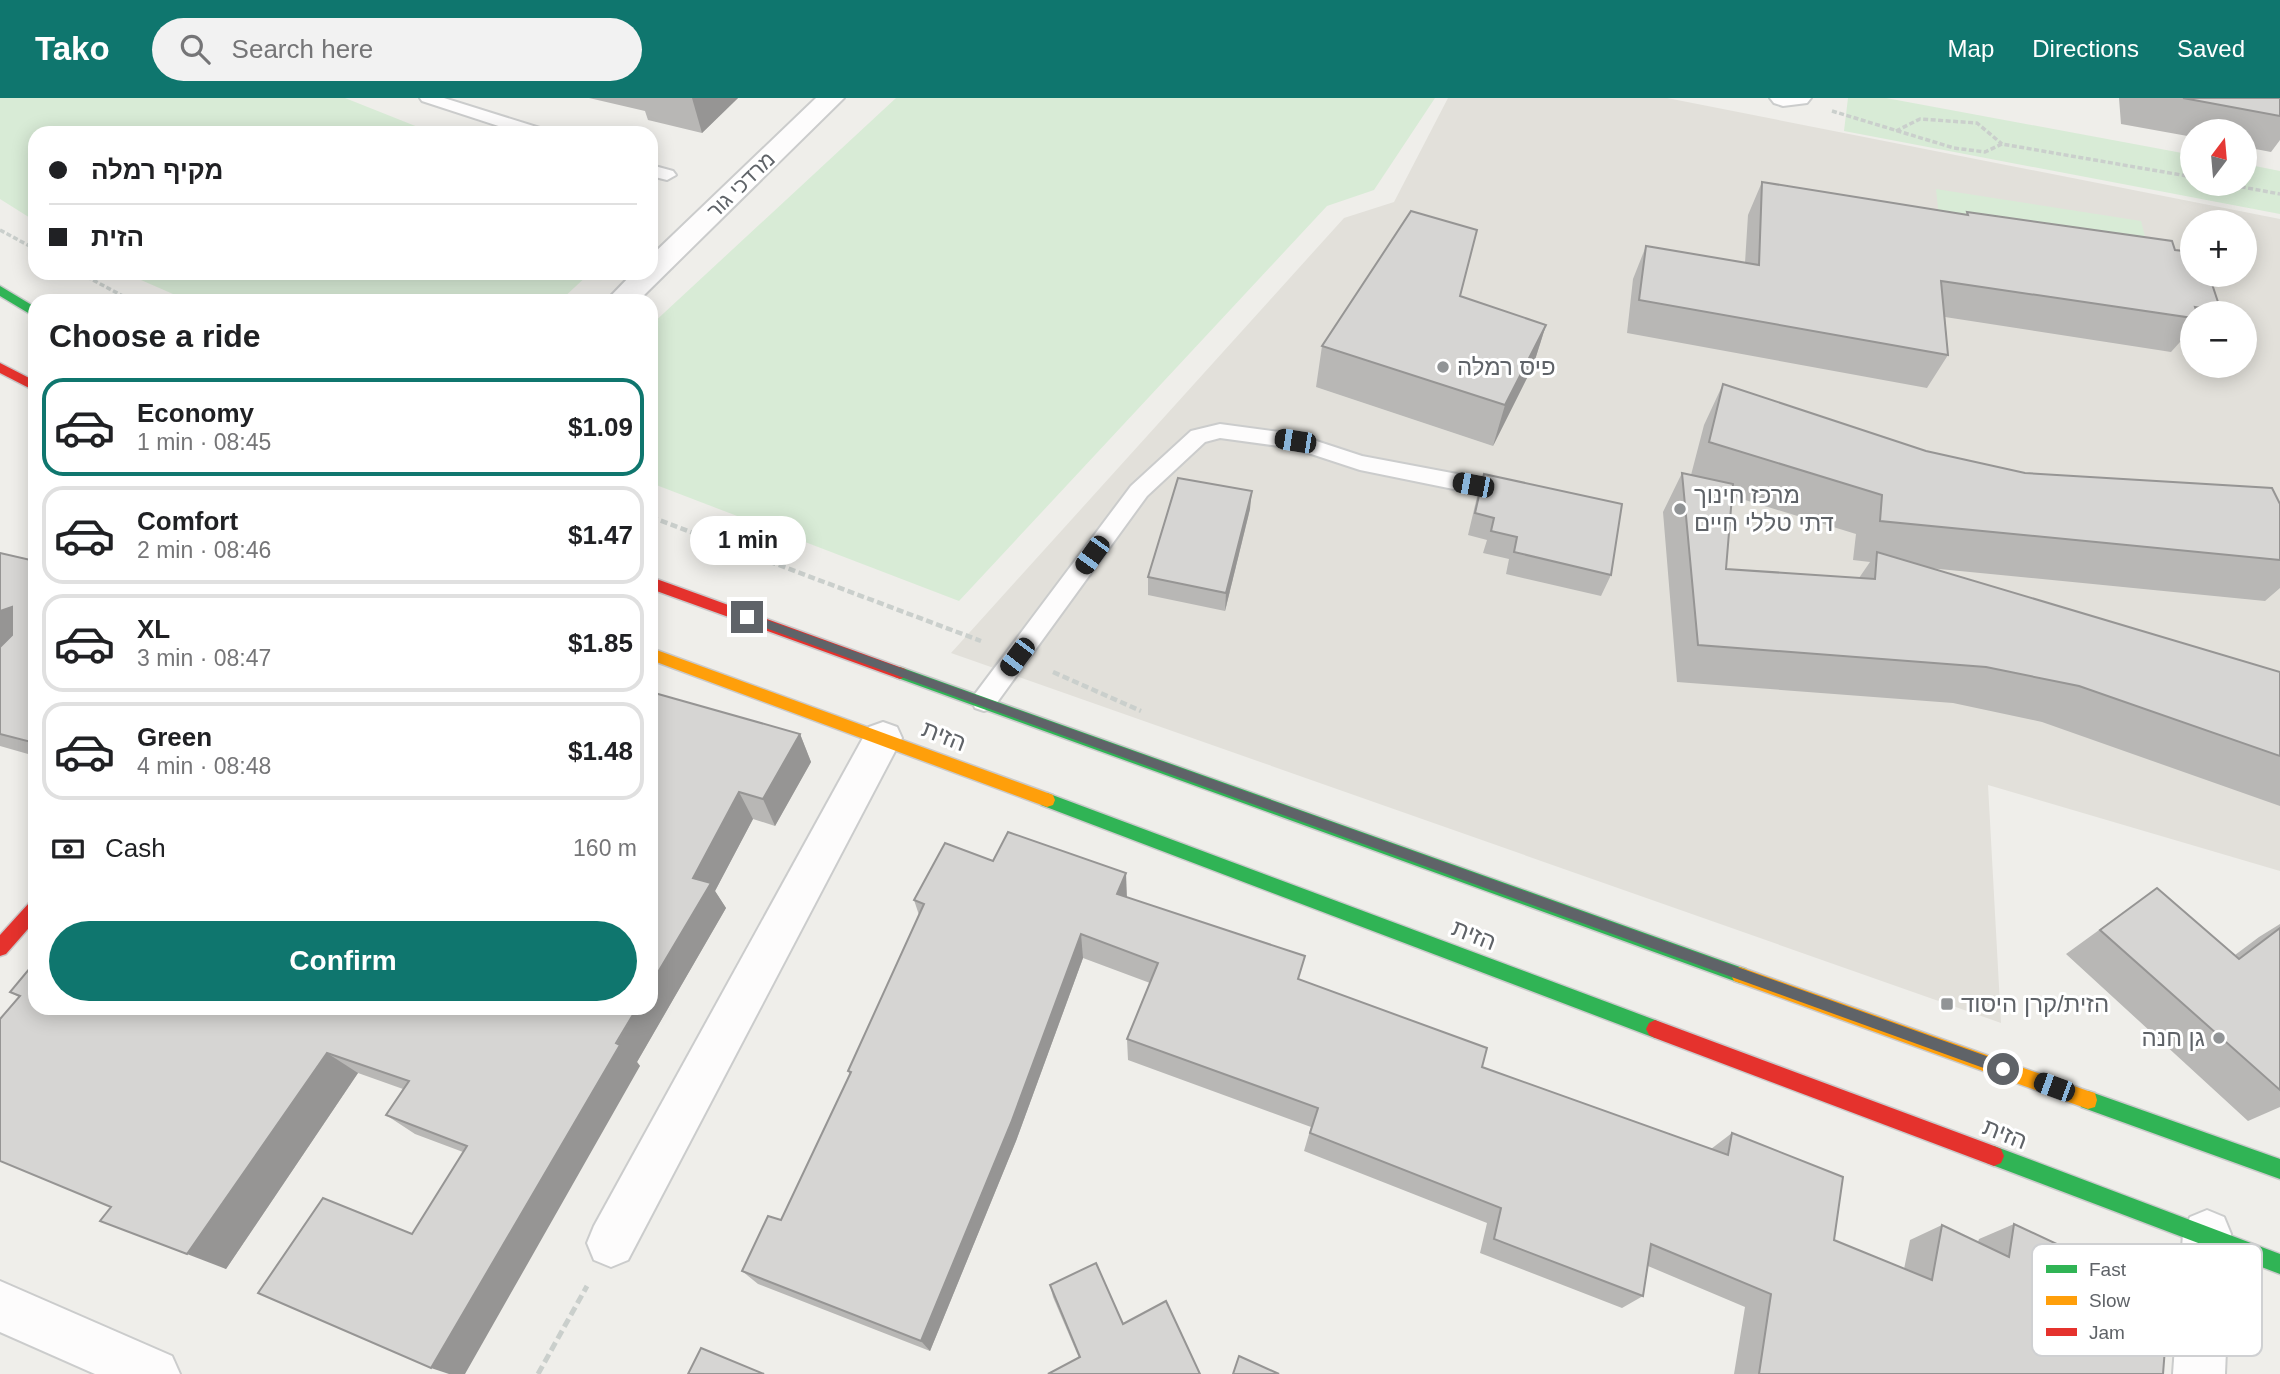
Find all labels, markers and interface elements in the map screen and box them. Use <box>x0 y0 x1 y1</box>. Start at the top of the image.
search box <box>152 18 642 81</box>
text: Tako <box>35 30 110 67</box>
icon: search <box>176 30 214 68</box>
text: Search here <box>232 34 373 64</box>
text: Map <box>1948 35 1994 62</box>
text: Directions <box>2032 35 2139 62</box>
text: Saved <box>2177 35 2245 62</box>
north arrow <box>2180 119 2258 196</box>
map controls <box>2180 119 2257 378</box>
street label: מרדכי גור <box>702 147 779 222</box>
text: מקיף רמלה <box>91 155 223 185</box>
button: + <box>2180 210 2257 287</box>
text: הזית <box>91 222 144 252</box>
button: − <box>2180 301 2257 378</box>
text: Choose a ride <box>49 318 261 354</box>
place label: פיס רמלה <box>1457 353 1556 380</box>
marker: פיס רמלה <box>1435 359 1451 375</box>
icon: car <box>53 396 116 459</box>
text: Economy <box>137 398 254 428</box>
text: $1.09 <box>568 412 633 442</box>
car <box>1273 427 1318 455</box>
text: 1 min · 08:45 <box>137 429 271 455</box>
car <box>1451 471 1496 499</box>
place label: מרכז חינוך דתי טללי חיים <box>1694 481 1834 536</box>
marker: מרכז חינוך דתי טללי חיים <box>1672 501 1688 517</box>
icon: car <box>53 504 116 567</box>
text: Comfort <box>137 506 238 536</box>
callout: 1 min <box>689 516 805 564</box>
text: $1.47 <box>568 520 633 550</box>
text: 1 min <box>718 527 778 553</box>
car <box>1072 532 1113 578</box>
text: 2 min · 08:46 <box>137 537 271 563</box>
route end <box>731 601 763 633</box>
icon: car <box>53 612 116 675</box>
text: XL <box>137 614 170 644</box>
text: $1.85 <box>568 628 633 658</box>
car <box>996 634 1039 680</box>
text: 3 min · 08:47 <box>137 645 271 671</box>
street label: הזית <box>918 715 970 756</box>
icon: car <box>53 720 116 783</box>
text: Green <box>137 722 212 752</box>
text: $1.48 <box>568 736 633 766</box>
text: 4 min · 08:48 <box>137 753 271 779</box>
icon: cash <box>49 830 87 868</box>
text: Cash <box>105 833 166 863</box>
text: 160 m <box>573 835 637 861</box>
street label: הזית <box>1448 914 1500 955</box>
button: Confirm <box>49 921 637 1001</box>
place label: הזית/קרן היסוד <box>1961 990 2109 1017</box>
marker: הזית/קרן היסוד <box>1939 996 1955 1012</box>
place label: גן חנה <box>2142 1024 2205 1051</box>
marker: גן חנה <box>2211 1030 2227 1046</box>
route start <box>1987 1053 2019 1085</box>
car <box>2031 1070 2078 1104</box>
street label: הזית <box>1979 1113 2031 1154</box>
legend <box>2032 1244 2262 1356</box>
text: Fast <box>2089 1259 2127 1280</box>
text: Slow <box>2089 1290 2130 1311</box>
text: Jam <box>2089 1322 2125 1343</box>

